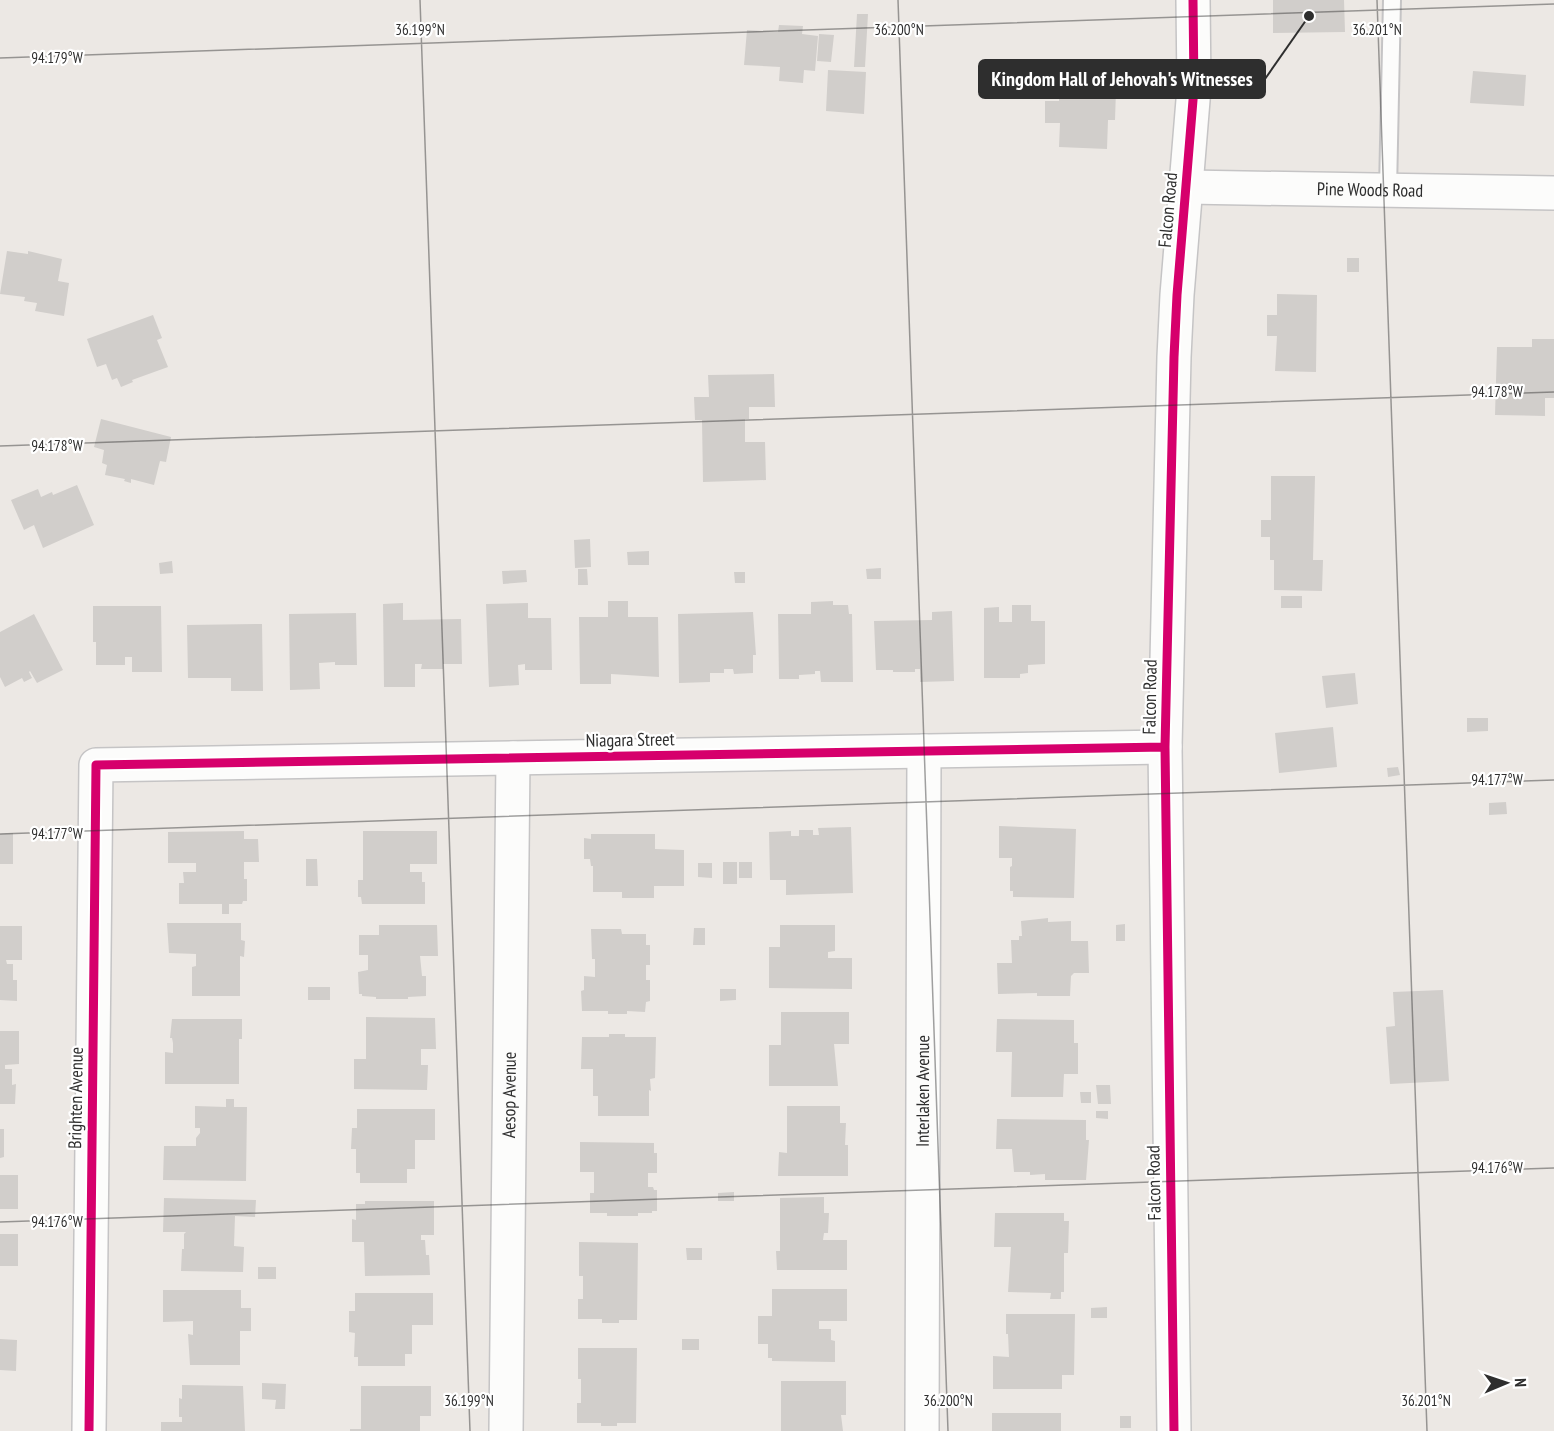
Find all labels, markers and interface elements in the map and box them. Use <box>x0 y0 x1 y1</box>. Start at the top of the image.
text: 36.199°N <box>395 20 445 39</box>
text: 36.200°N <box>874 20 924 39</box>
text: 36.201°N <box>1352 20 1402 39</box>
text: 94.179°W <box>31 48 83 67</box>
callout: Kingdom Hall of Jehovah's Witnesses <box>979 60 1265 98</box>
text: Kingdom Hall of Jehovah's Witnesses <box>991 66 1253 92</box>
street label: Falcon Road <box>1153 172 1182 248</box>
street label: Pine Woods Road <box>1317 177 1423 202</box>
text: 94.178°W <box>1471 382 1523 401</box>
text: 94.178°W <box>31 436 83 455</box>
street label: Falcon Road <box>1137 659 1162 735</box>
street label: Niagara Street <box>585 727 675 752</box>
text: 94.177°W <box>1471 770 1523 789</box>
text: 94.177°W <box>31 824 83 843</box>
street label: Interlaken Avenue <box>911 1035 934 1147</box>
street label: Brighten Avenue <box>63 1047 88 1149</box>
street label: Aesop Avenue <box>497 1052 521 1138</box>
street label: Falcon Road <box>1141 1145 1166 1221</box>
text: 94.176°W <box>1471 1158 1523 1177</box>
text: 94.176°W <box>31 1212 83 1231</box>
north arrow <box>1476 1353 1536 1413</box>
text: N <box>1511 1378 1531 1387</box>
text: 36.199°N <box>444 1391 494 1410</box>
text: 36.200°N <box>923 1391 973 1410</box>
text: 36.201°N <box>1401 1391 1451 1410</box>

